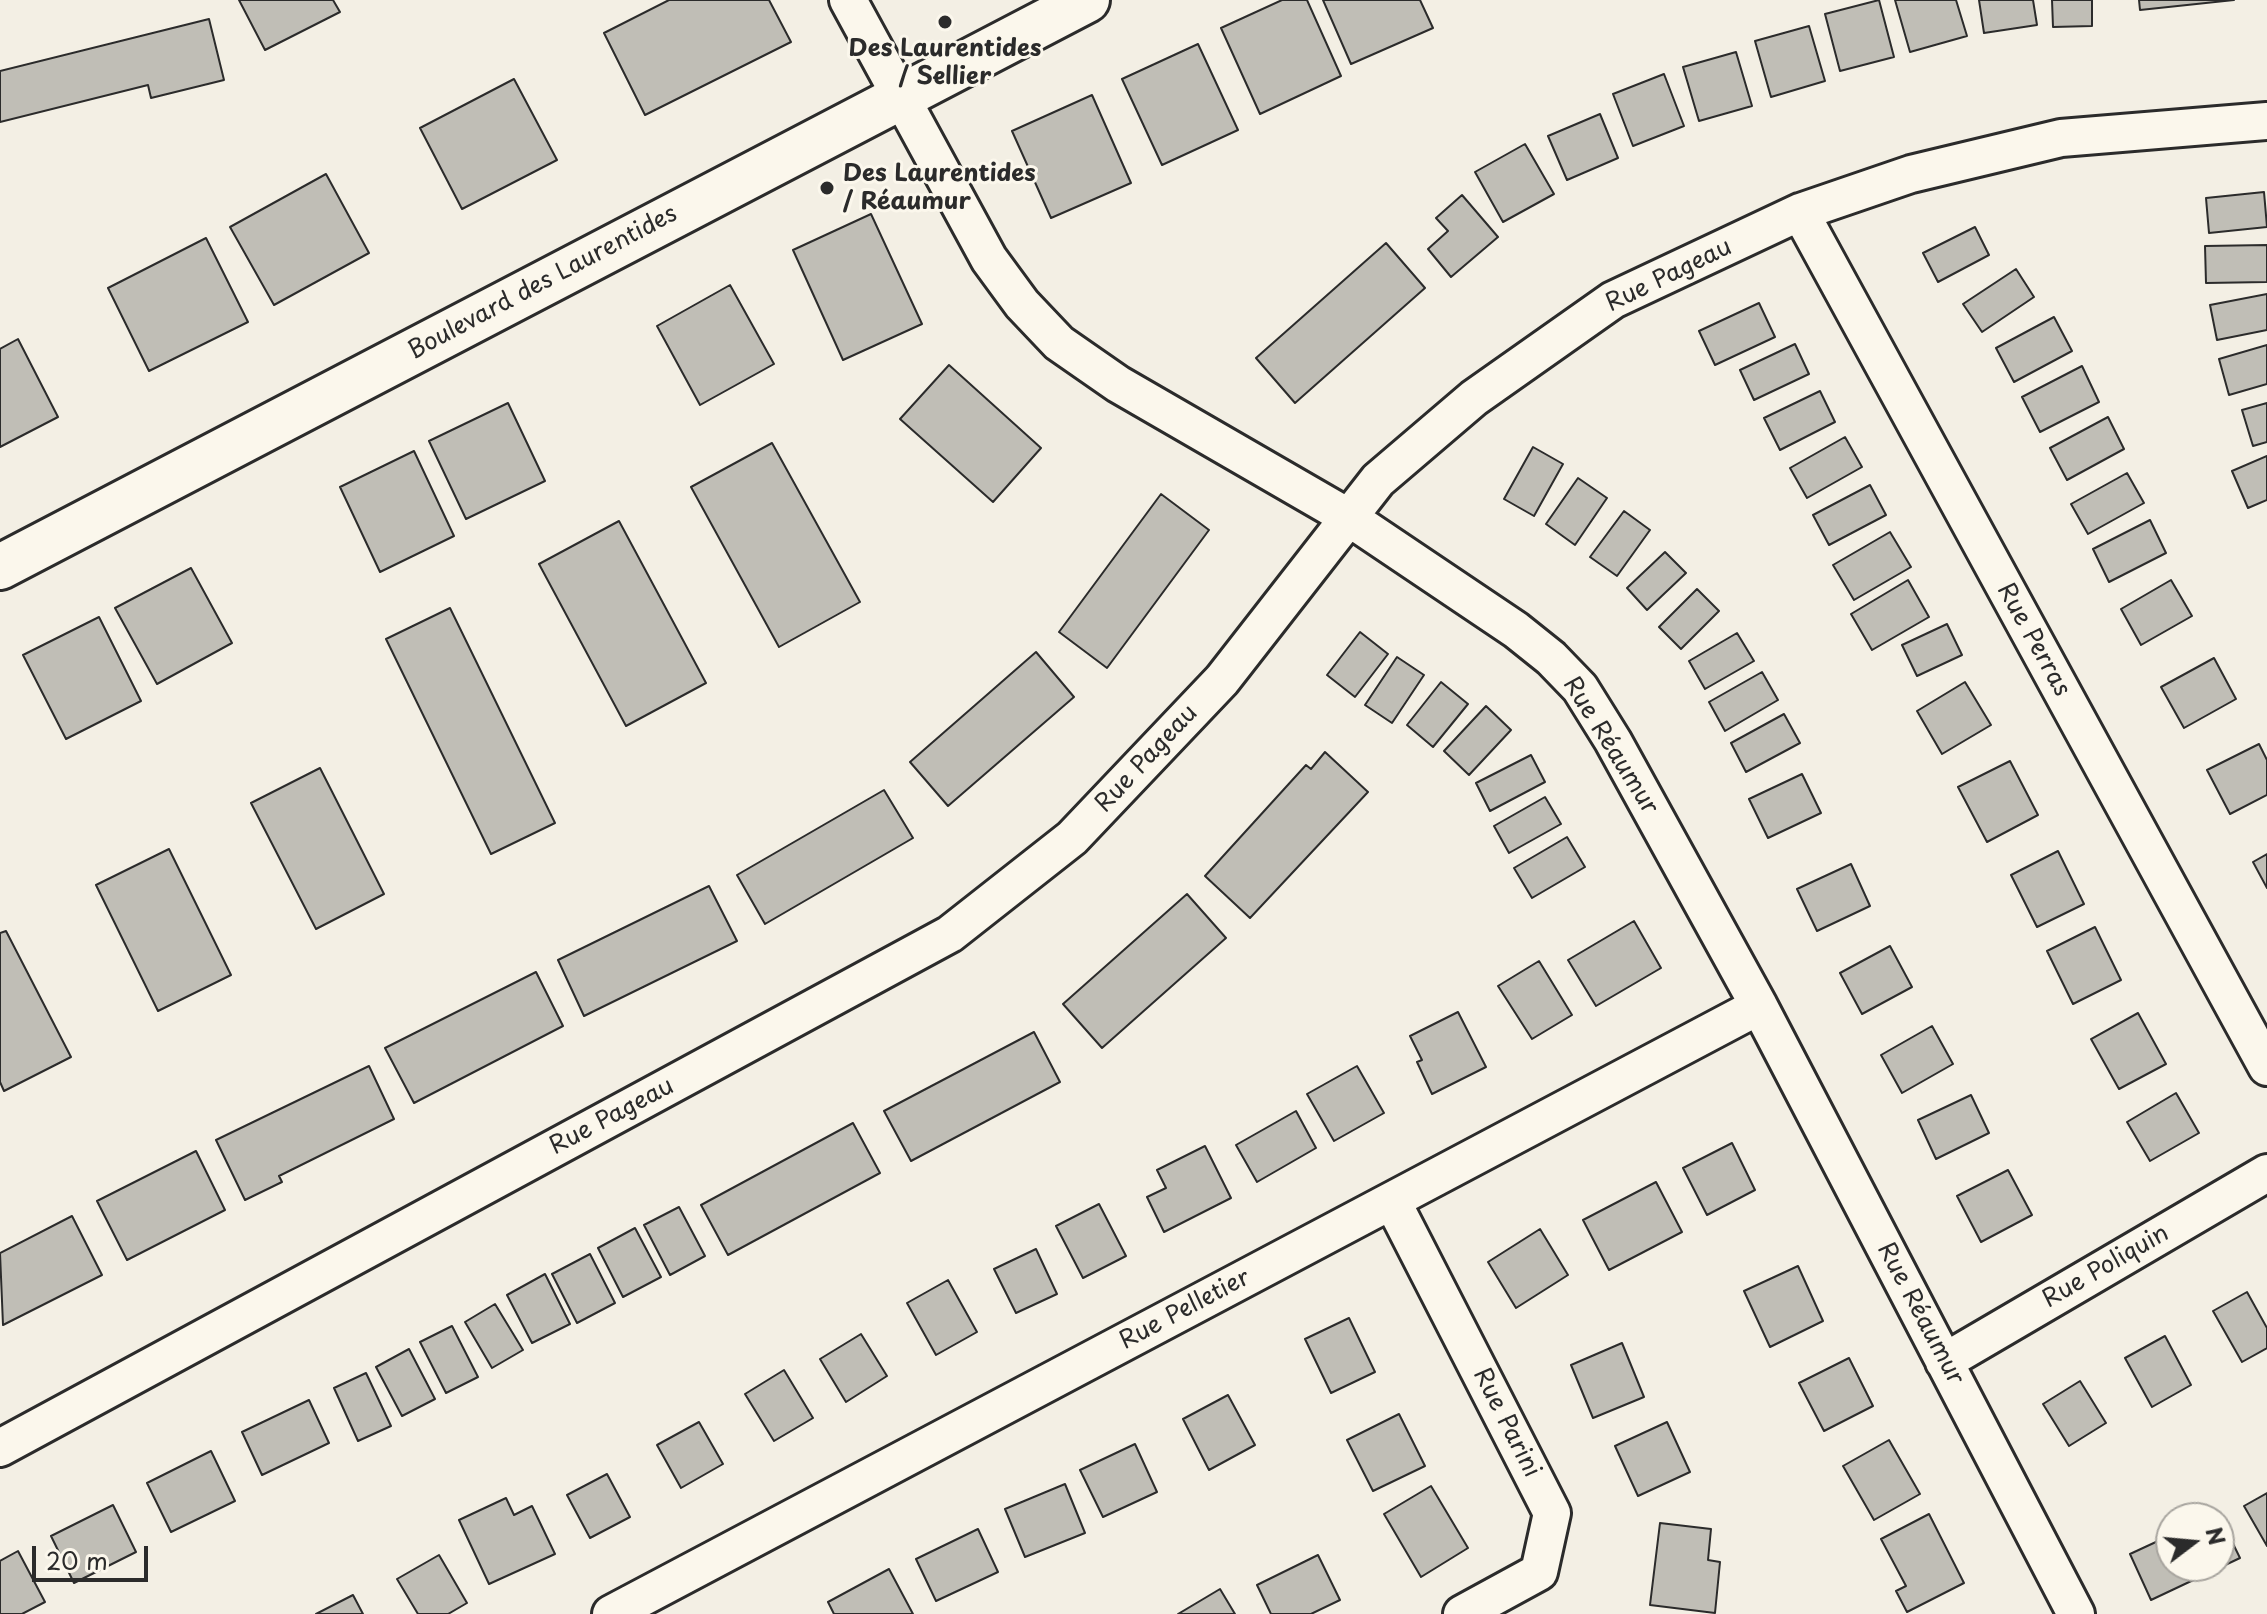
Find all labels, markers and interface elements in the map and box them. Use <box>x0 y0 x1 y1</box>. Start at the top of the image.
marker: Des Laurentides / Sellier <box>936 13 954 31</box>
place label: Des Laurentides / Sellier <box>849 35 1041 91</box>
place label: Des Laurentides / Réaumur <box>843 160 1036 216</box>
marker: Des Laurentides / Réaumur <box>818 179 836 197</box>
street label: Boulevard des Laurentides <box>404 200 682 366</box>
street label: Rue Pageau <box>1601 233 1737 319</box>
street label: Rue Perras <box>1990 578 2076 702</box>
street label: Rue Réaumur <box>1556 672 1664 820</box>
street label: Rue Pageau <box>1090 699 1204 819</box>
street label: Rue Pageau <box>545 1072 679 1162</box>
street label: Rue Poliquin <box>2038 1219 2174 1315</box>
street label: Rue Réaumur <box>1870 1238 1970 1390</box>
street label: Rue Pelletier <box>1115 1264 1255 1356</box>
street label: Rue Parini <box>1466 1364 1546 1482</box>
north arrow <box>2155 1502 2235 1582</box>
text: N <box>2198 1523 2235 1549</box>
scale bar <box>36 1530 152 1580</box>
text: 20 m <box>46 1542 108 1578</box>

